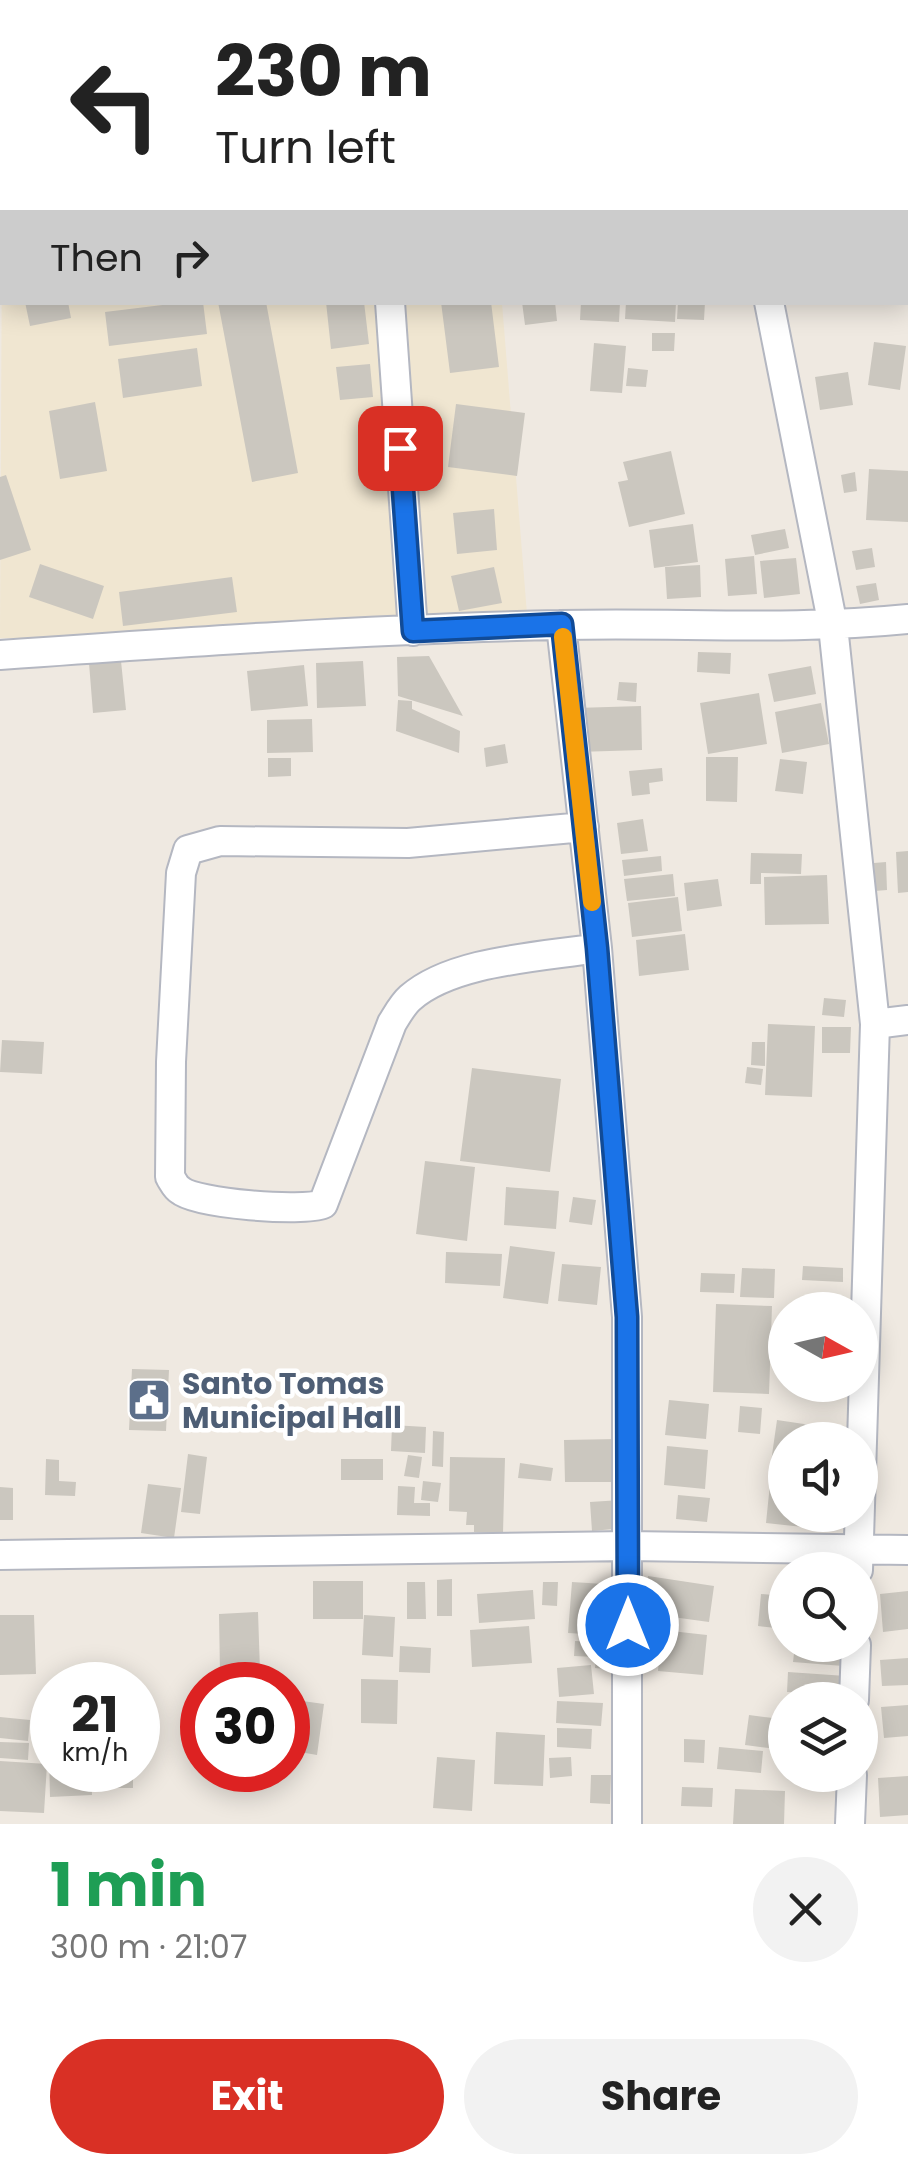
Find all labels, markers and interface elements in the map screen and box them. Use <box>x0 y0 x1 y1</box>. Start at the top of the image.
text: 230 m <box>215 22 432 121</box>
icon: left <box>50 40 180 170</box>
text: Turn left <box>215 116 396 179</box>
icon: right <box>163 230 218 285</box>
text: Then <box>50 231 143 284</box>
pin <box>358 406 443 491</box>
icon: arrive <box>373 421 428 476</box>
north arrow <box>768 1292 878 1402</box>
map controls <box>768 1292 878 1792</box>
place label: Santo Tomas Municipal Hall <box>182 1362 402 1439</box>
public building icon: Santo Tomas Municipal Hall <box>126 1377 172 1423</box>
button: sound <box>768 1422 878 1532</box>
button: search <box>768 1552 878 1662</box>
position arrow <box>576 1573 680 1677</box>
speed limit sign: 30 <box>180 1662 310 1792</box>
text: 21 <box>71 1679 119 1750</box>
button: layers <box>768 1682 878 1792</box>
text: km/h <box>62 1735 128 1770</box>
text: 1 min <box>50 1843 207 1927</box>
button: close <box>753 1857 858 1962</box>
text: 300 m · 21:07 <box>50 1924 247 1969</box>
button: Exit <box>50 2039 444 2154</box>
button: Share <box>464 2039 858 2154</box>

